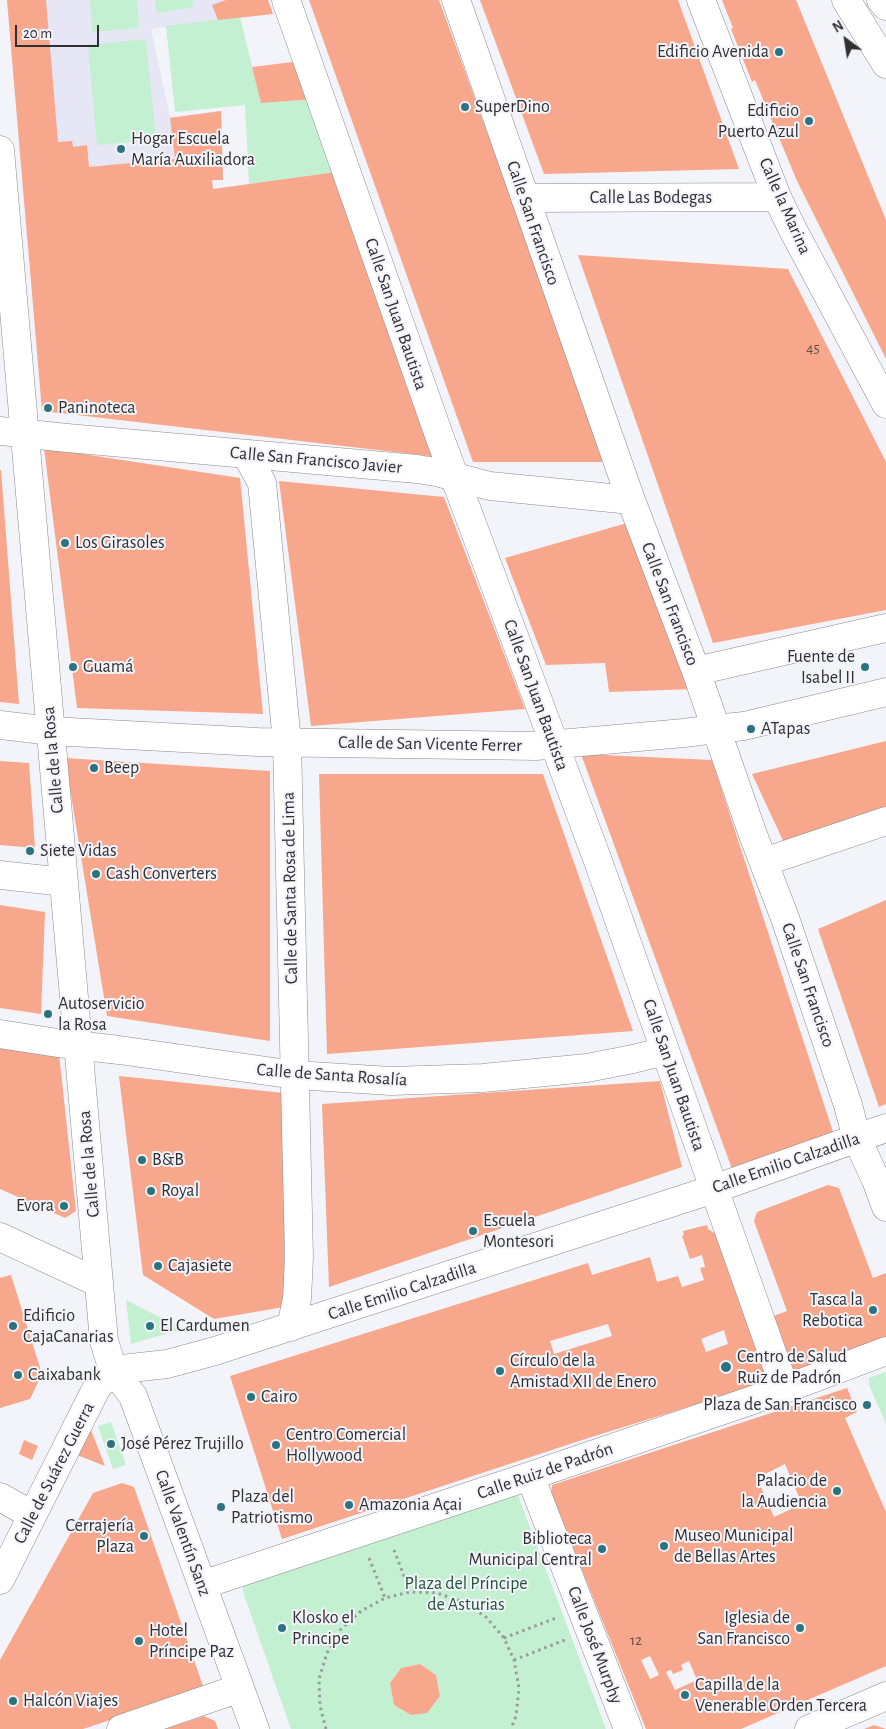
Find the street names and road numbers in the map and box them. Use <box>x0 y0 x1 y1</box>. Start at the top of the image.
street label: Calle la Marina <box>754 154 816 258</box>
street label: Calle San Francisco <box>502 158 564 288</box>
street label: Calle Las Bodegas <box>590 187 712 209</box>
street label: Calle San Juan Bautista <box>360 235 432 393</box>
street label: Calle San Francisco Javier <box>229 442 403 478</box>
street label: Calle San Francisco <box>637 539 703 669</box>
street label: Calle San Juan Bautista <box>499 616 573 774</box>
street label: Calle de la Rosa <box>38 706 68 814</box>
street label: Calle de San Vicente Ferrer <box>338 732 522 756</box>
street label: Calle de Santa Rosa de Lima <box>278 792 302 984</box>
street label: Calle San Francisco <box>777 920 839 1050</box>
street label: Calle San Juan Bautista <box>638 996 710 1154</box>
street label: Calle de Santa Rosalía <box>256 1059 408 1091</box>
street label: Calle de la Rosa <box>74 1110 104 1218</box>
street label: Calle Emilio Calzadilla <box>709 1128 863 1198</box>
street label: Calle Emilio Calzadilla <box>325 1257 479 1325</box>
street label: Calle de Suárez Guerra <box>9 1398 99 1548</box>
street label: Calle Ruiz de Padrón <box>474 1438 616 1504</box>
street label: Calle Valentín Sanz <box>150 1467 216 1599</box>
street label: Calle José Murphy <box>563 1583 627 1707</box>

